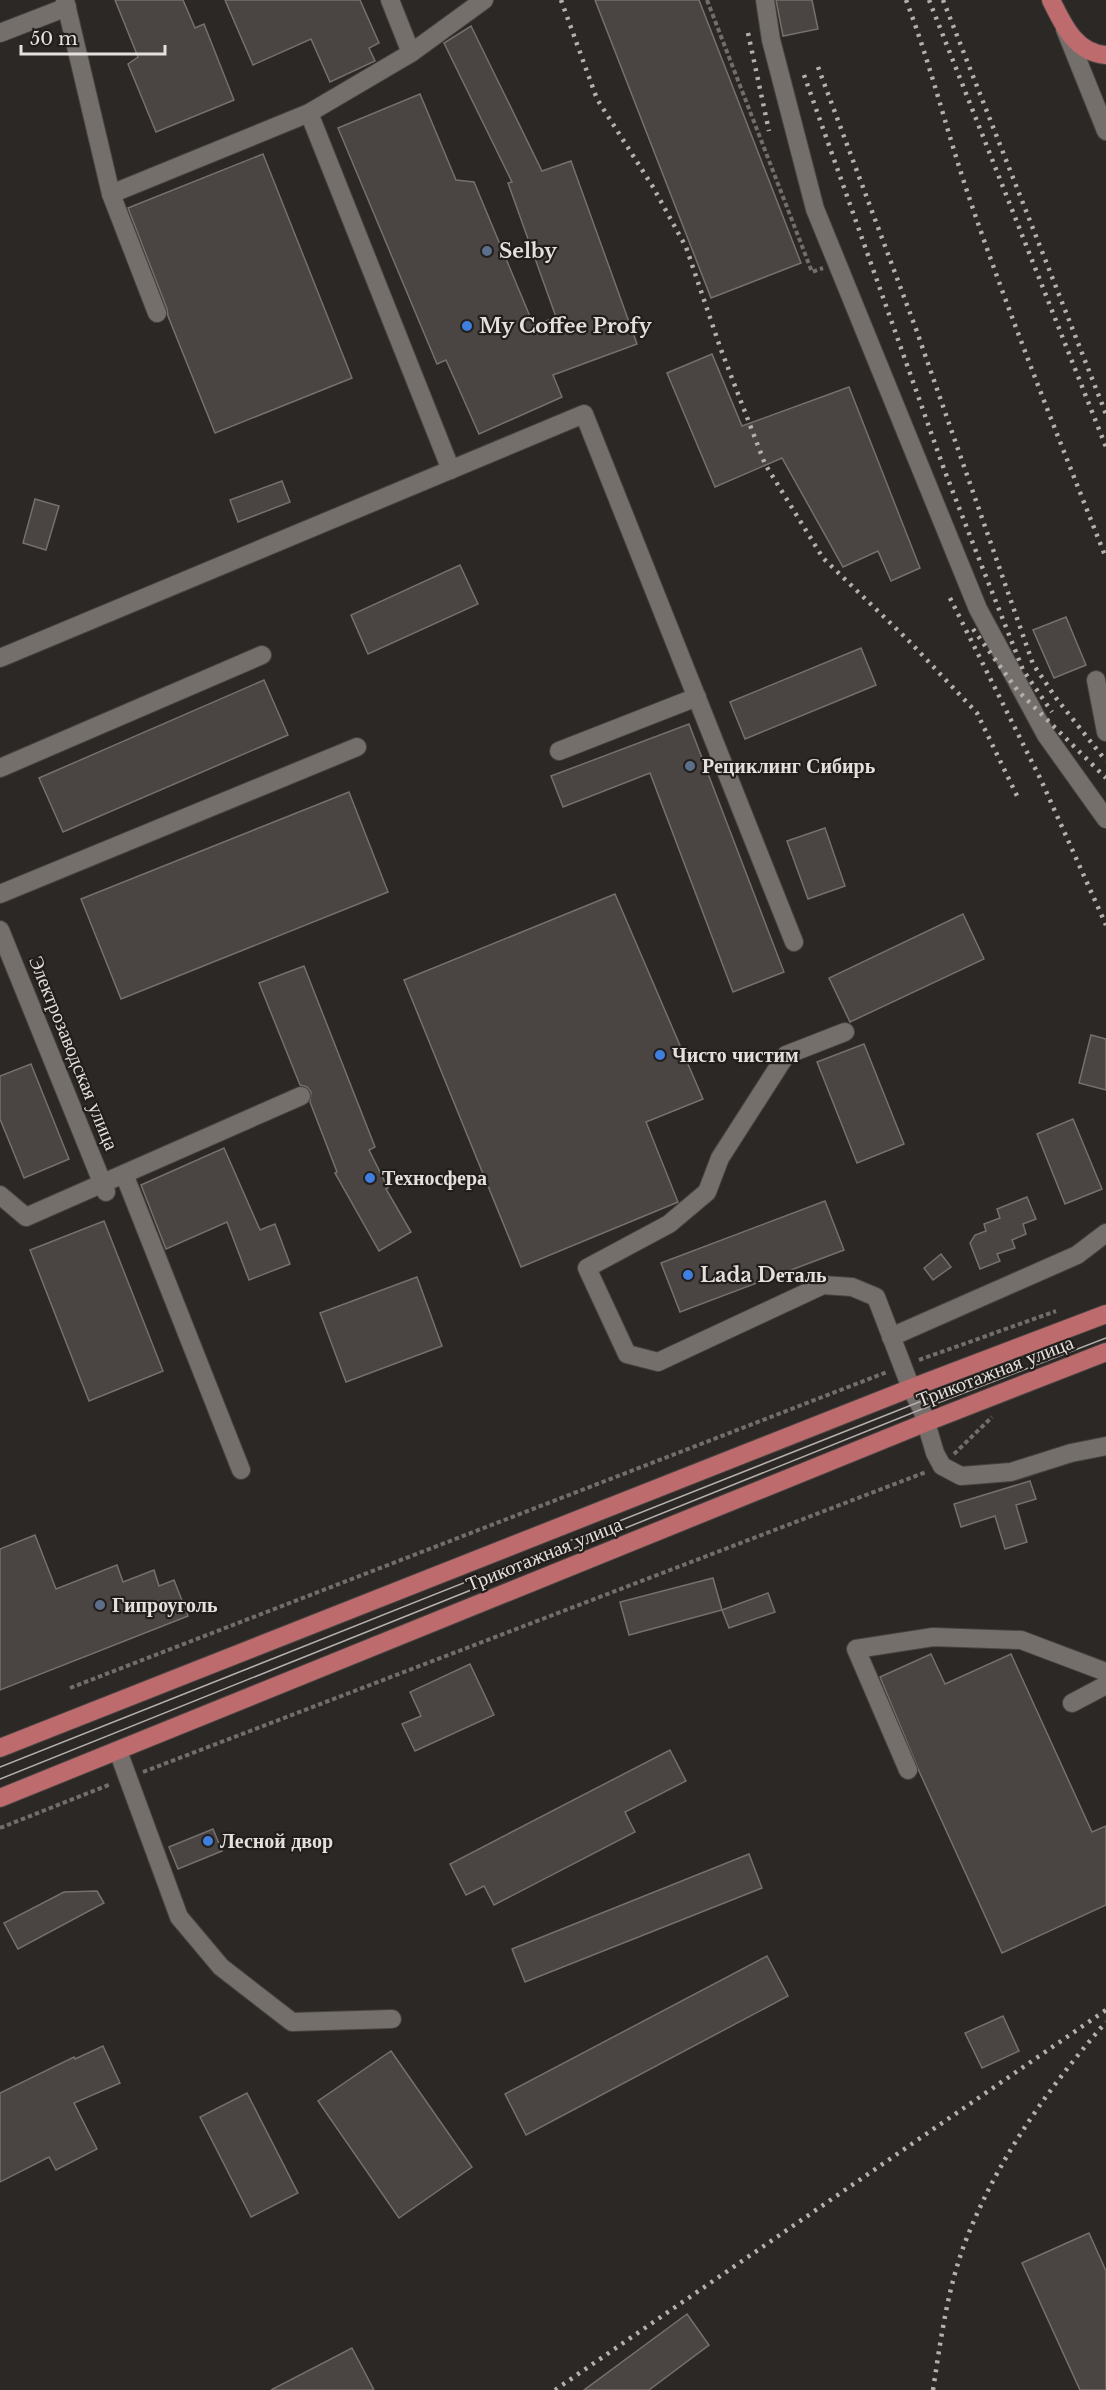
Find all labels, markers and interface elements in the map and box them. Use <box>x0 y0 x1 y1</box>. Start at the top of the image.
scale bar <box>21 18 165 56</box>
text: 50 m <box>30 28 78 50</box>
place label: Selby <box>499 239 558 263</box>
marker: Selby <box>480 244 494 258</box>
place label: My Coffee Profy <box>479 314 653 338</box>
marker: My Coffee Profy <box>460 319 474 333</box>
place label: Рециклинг Сибирь <box>702 754 876 778</box>
marker: Рециклинг Сибирь <box>683 759 697 773</box>
street label: Электрозаводская улица <box>24 952 124 1154</box>
place label: Чисто чистим <box>672 1043 799 1067</box>
marker: Чисто чистим <box>653 1048 667 1062</box>
place label: Техносфера <box>382 1166 487 1190</box>
marker: Техносфера <box>363 1171 377 1185</box>
place label: Lada Dеталь <box>700 1263 827 1287</box>
marker: Lada Dеталь <box>681 1268 695 1282</box>
street label: Трикотажная улица <box>913 1330 1077 1412</box>
street label: Трикотажная улица <box>462 1512 626 1596</box>
place label: Гипроуголь <box>112 1593 218 1617</box>
marker: Гипроуголь <box>93 1598 107 1612</box>
place label: Лесной двор <box>220 1829 333 1853</box>
marker: Лесной двор <box>201 1834 215 1848</box>

